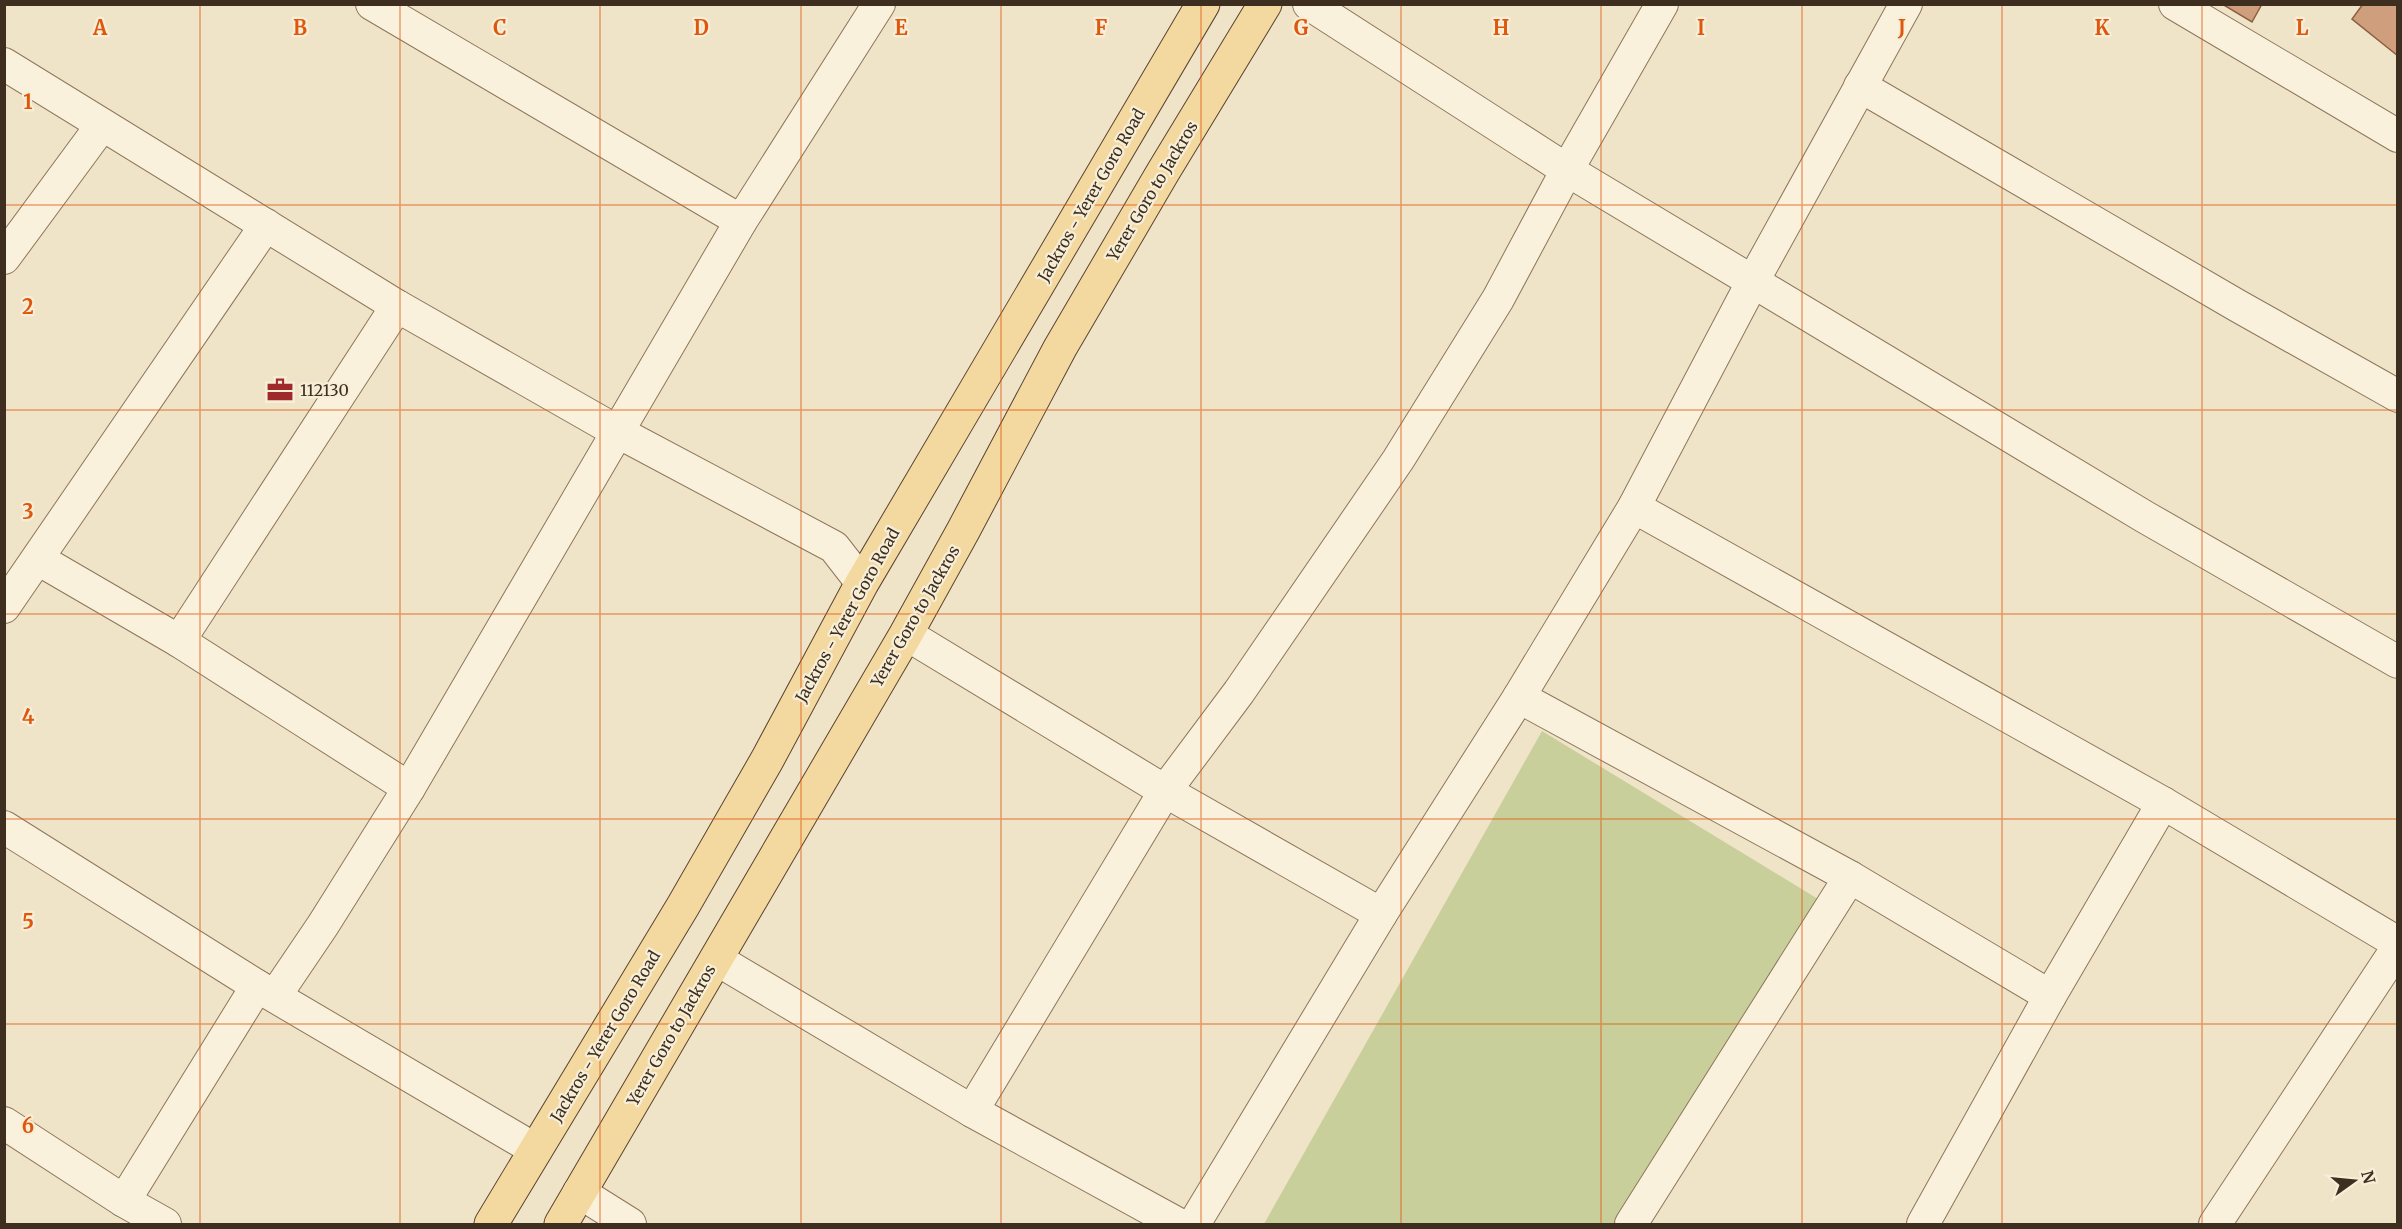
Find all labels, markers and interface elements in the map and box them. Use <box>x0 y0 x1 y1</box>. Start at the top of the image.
text: A <box>92 15 108 40</box>
text: B <box>293 15 307 40</box>
text: C <box>493 15 507 40</box>
text: D <box>693 15 709 40</box>
text: E <box>894 15 908 40</box>
text: F <box>1095 15 1108 40</box>
text: G <box>1294 15 1309 40</box>
text: H <box>1493 15 1509 40</box>
text: I <box>1697 15 1705 40</box>
text: J <box>1897 15 1906 40</box>
text: K <box>2095 15 2110 40</box>
text: L <box>2296 15 2309 40</box>
text: 1 <box>23 89 33 114</box>
street label: Jackros - Yerer Goro Road <box>1033 105 1149 286</box>
street label: Yerer Goro to Jackros <box>1102 117 1202 265</box>
text: 2 <box>22 294 34 319</box>
office icon: 112130 <box>265 375 295 405</box>
place label: 112130 <box>300 380 349 400</box>
text: 3 <box>22 499 34 524</box>
street label: Jackros - Yerer Goro Road <box>790 524 904 707</box>
street label: Yerer Goro to Jackros <box>866 542 964 691</box>
text: 4 <box>22 704 35 729</box>
text: 5 <box>22 909 34 934</box>
street label: Jackros - Yerer Goro Road <box>545 946 664 1126</box>
street label: Yerer Goro to Jackros <box>622 961 720 1110</box>
text: 6 <box>22 1113 34 1138</box>
north arrow <box>2324 1151 2384 1211</box>
text: N <box>2357 1168 2380 1186</box>

